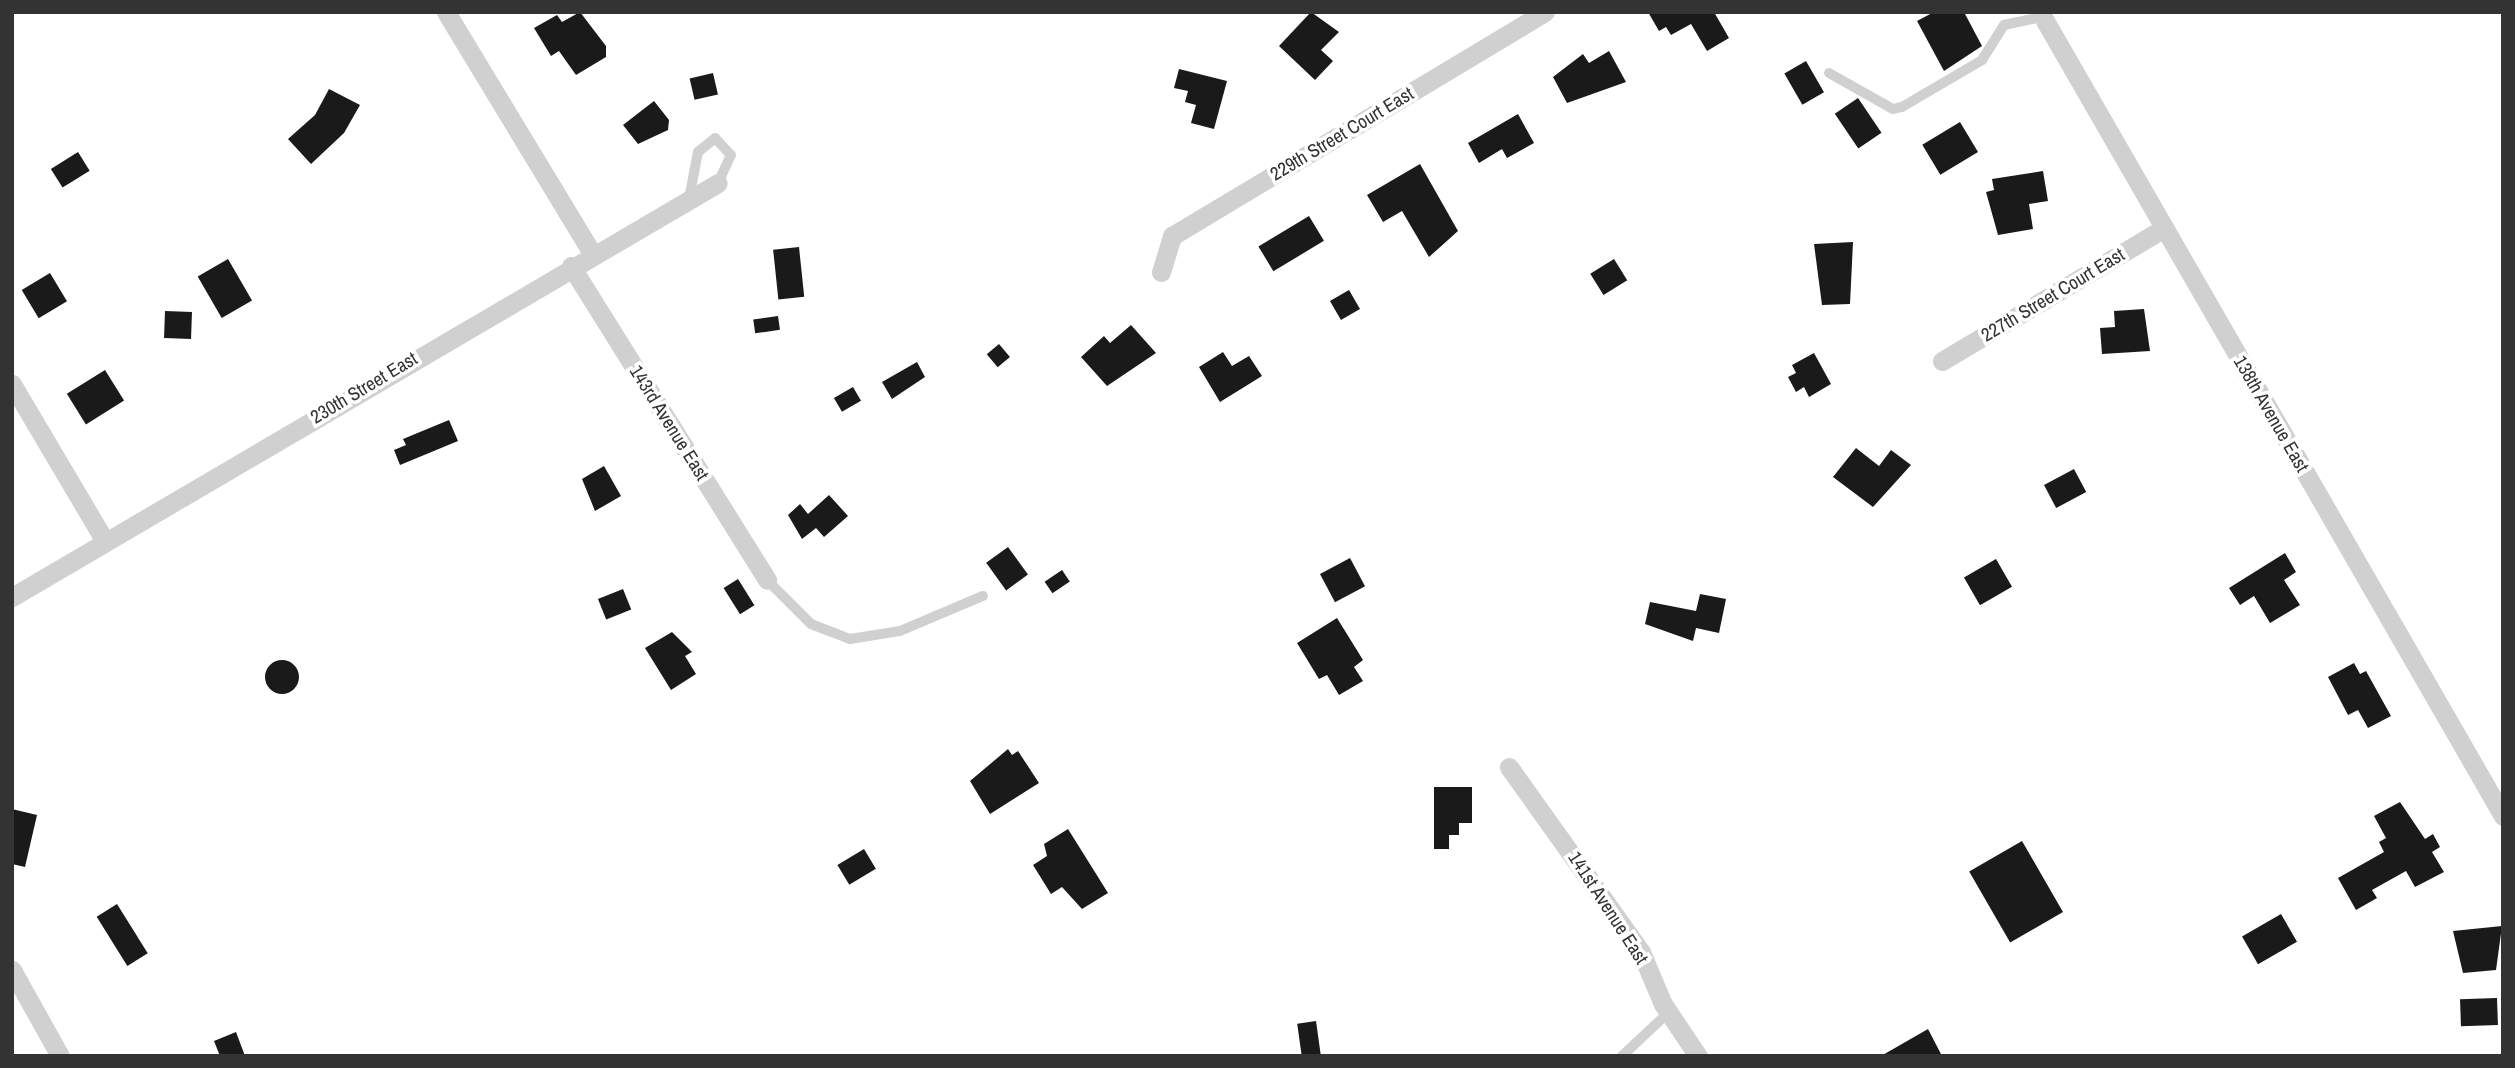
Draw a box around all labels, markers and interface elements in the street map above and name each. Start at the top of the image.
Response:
street label: 229th Street Court East [1266,82,1418,186]
street label: 227th Street Court East [1977,243,2129,347]
street label: 230th Street East [307,347,421,429]
street label: 138th Avenue East [2228,351,2314,477]
street label: 143rd Avenue East [624,361,714,485]
street label: 141st Avenue East [1563,847,1653,969]

